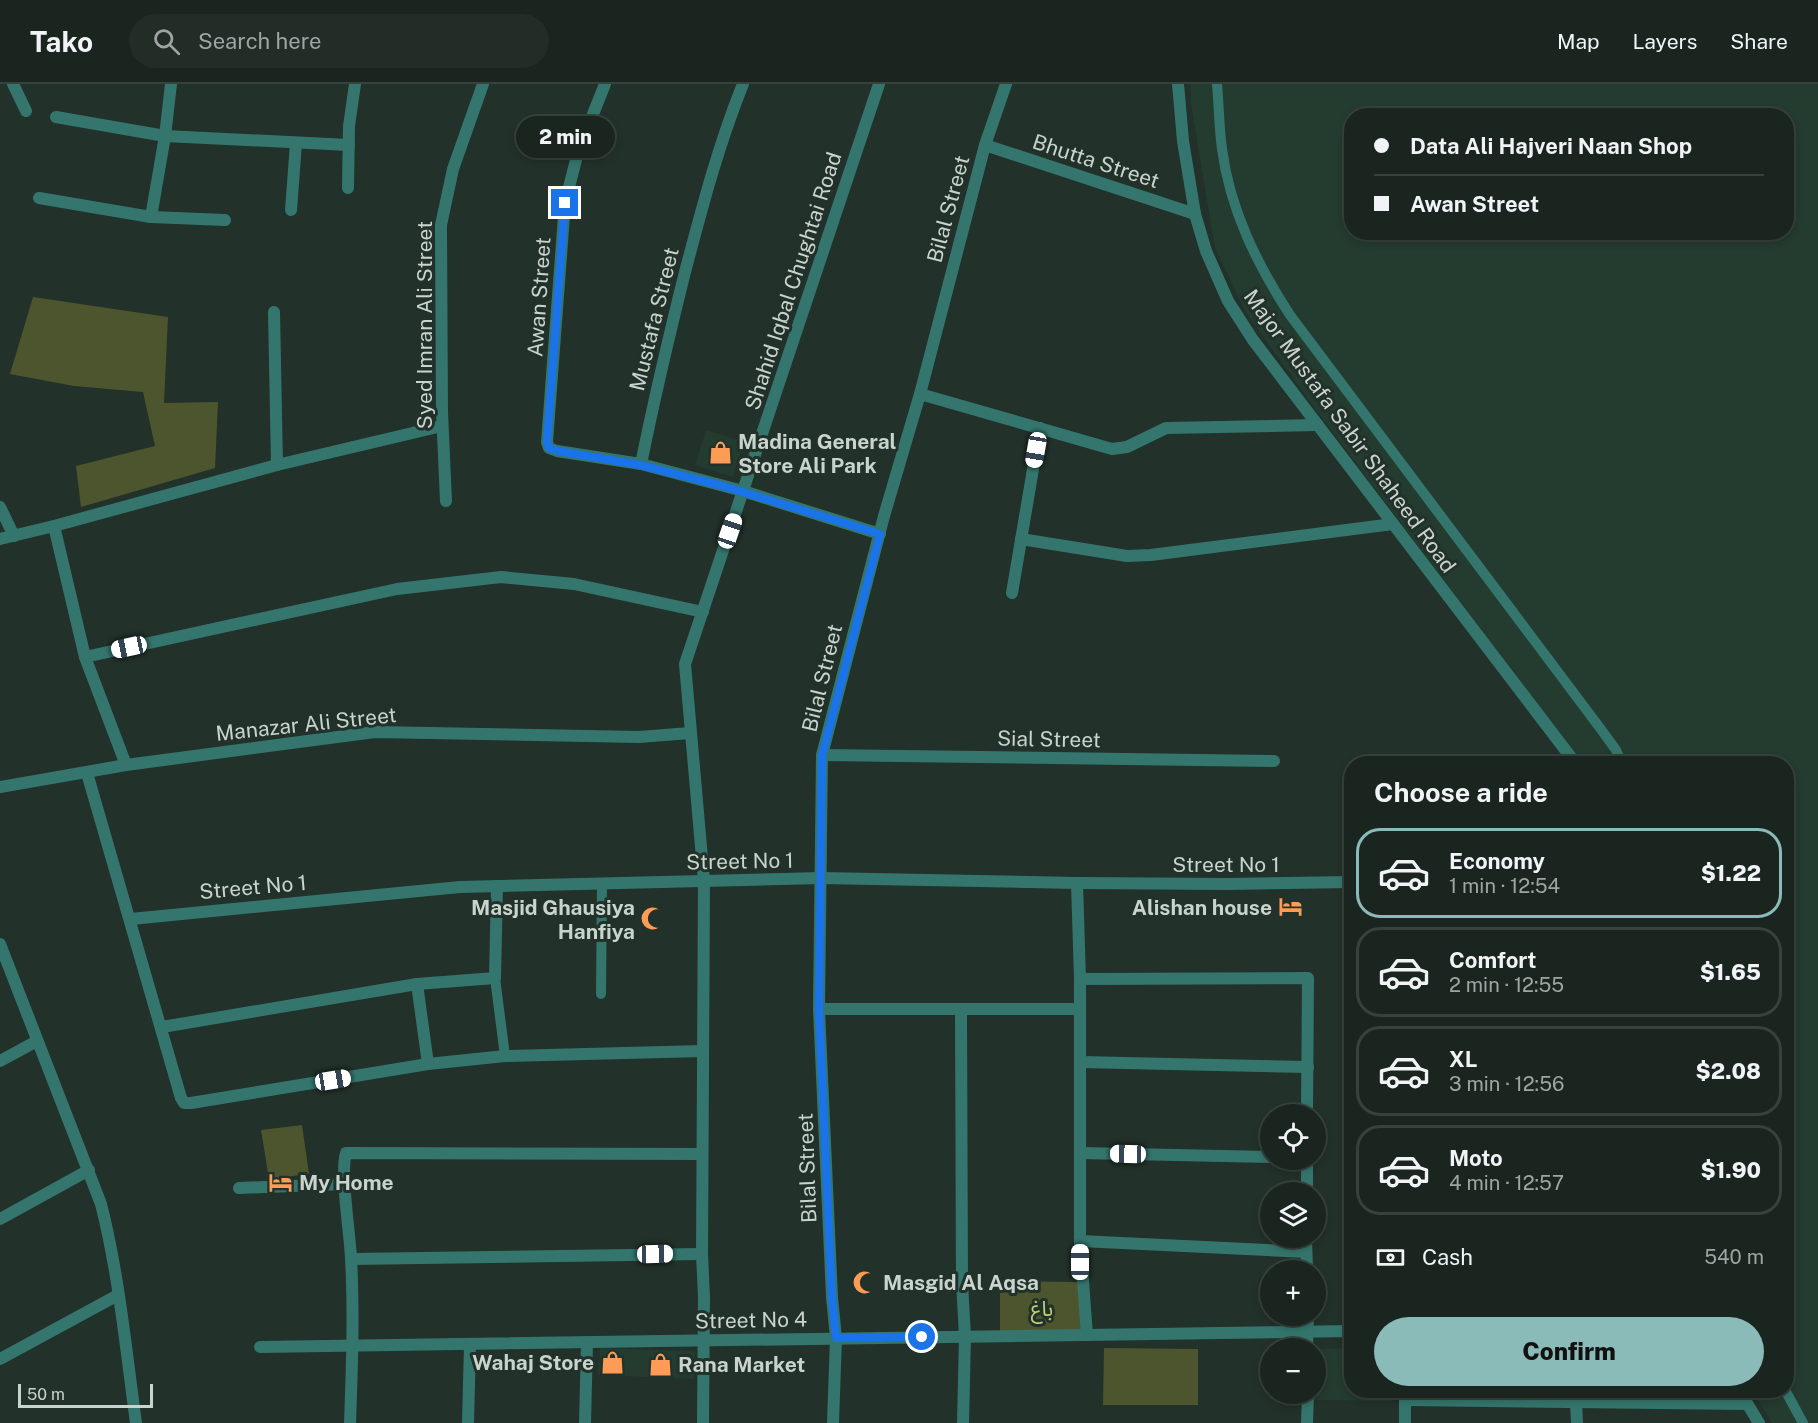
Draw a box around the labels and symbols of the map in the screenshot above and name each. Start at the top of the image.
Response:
callout: 2 min [516,116,614,158]
street label: Bhutta Street [1030,129,1162,193]
street label: Shahid Iqbal Chughtai Road [739,149,847,413]
street label: Bilal Street [922,153,974,265]
route end [551,189,578,216]
street label: Syed Imran Ali Street [412,221,437,429]
street label: Awan Street [522,236,556,358]
street label: Mustafa Street [624,245,684,393]
street label: Major Mustafa Sabir Shaheed Road [1239,284,1461,578]
place label: Madina General Store Ali Park [738,429,897,478]
car [1024,431,1048,469]
shop icon: Madina General Store Ali Park [707,440,733,466]
car [716,511,744,551]
street label: Bilal Street [797,622,847,734]
car [110,634,148,660]
street label: Manazar Ali Street [214,702,398,746]
street label: Sial Street [997,726,1101,752]
street label: Street No 1 [686,848,794,874]
street label: Street No 1 [1172,852,1280,877]
street label: Street No 1 [198,870,308,904]
hotel icon: Alishan house [1277,894,1303,920]
place label: Masjid Ghausiya Hanfiya [471,895,635,944]
place label: Alishan house [1132,895,1272,920]
mosque icon: Masjid Ghausiya Hanfiya [640,906,666,932]
car [314,1068,352,1092]
street label: Bilal Street [793,1113,821,1223]
car [1110,1145,1146,1163]
hotel icon: My Home [268,1169,294,1195]
place label: My Home [299,1170,394,1195]
car [1071,1244,1089,1280]
car [637,1245,673,1263]
mosque icon: Masgid Al Aqsa [852,1269,878,1295]
place label: Masgid Al Aqsa [883,1270,1039,1295]
park label: باغ [1031,1296,1053,1324]
street label: Street No 4 [695,1307,807,1333]
route start [908,1323,935,1350]
shop icon: Wahaj Store [599,1349,625,1375]
place label: Wahaj Store [472,1350,594,1375]
shop icon: Rana Market [647,1351,673,1377]
place label: Rana Market [678,1352,805,1377]
scale bar [18,1381,153,1408]

